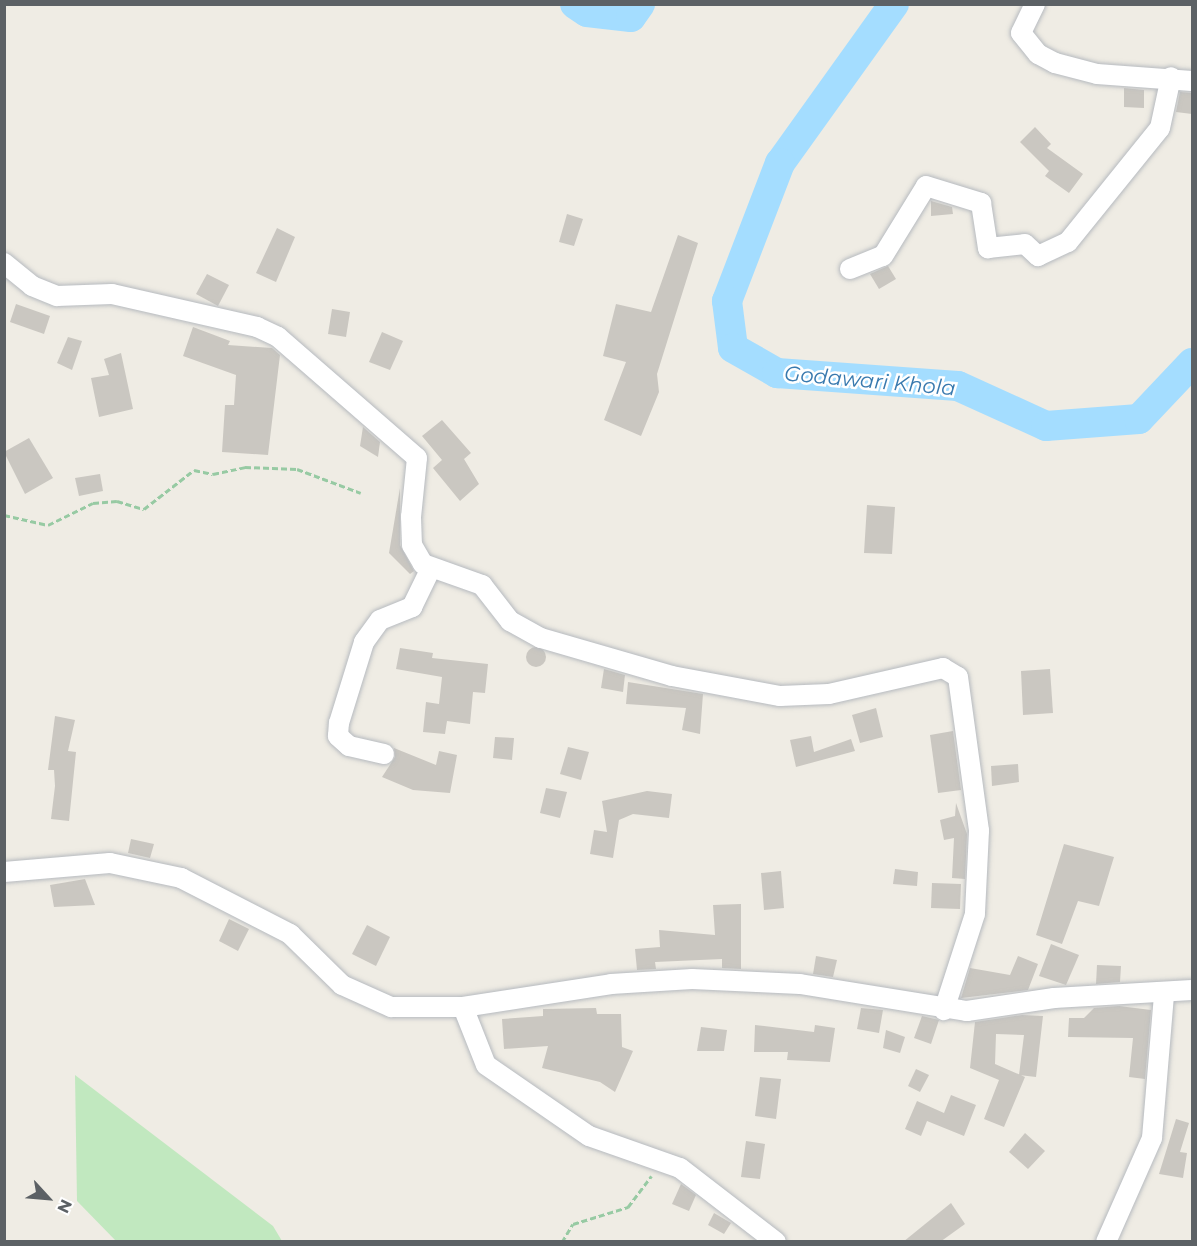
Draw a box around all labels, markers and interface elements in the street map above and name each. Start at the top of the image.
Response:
water label: Godawari Khola [783,361,957,401]
north arrow [18,1168,78,1228]
text: N [53,1196,76,1216]

